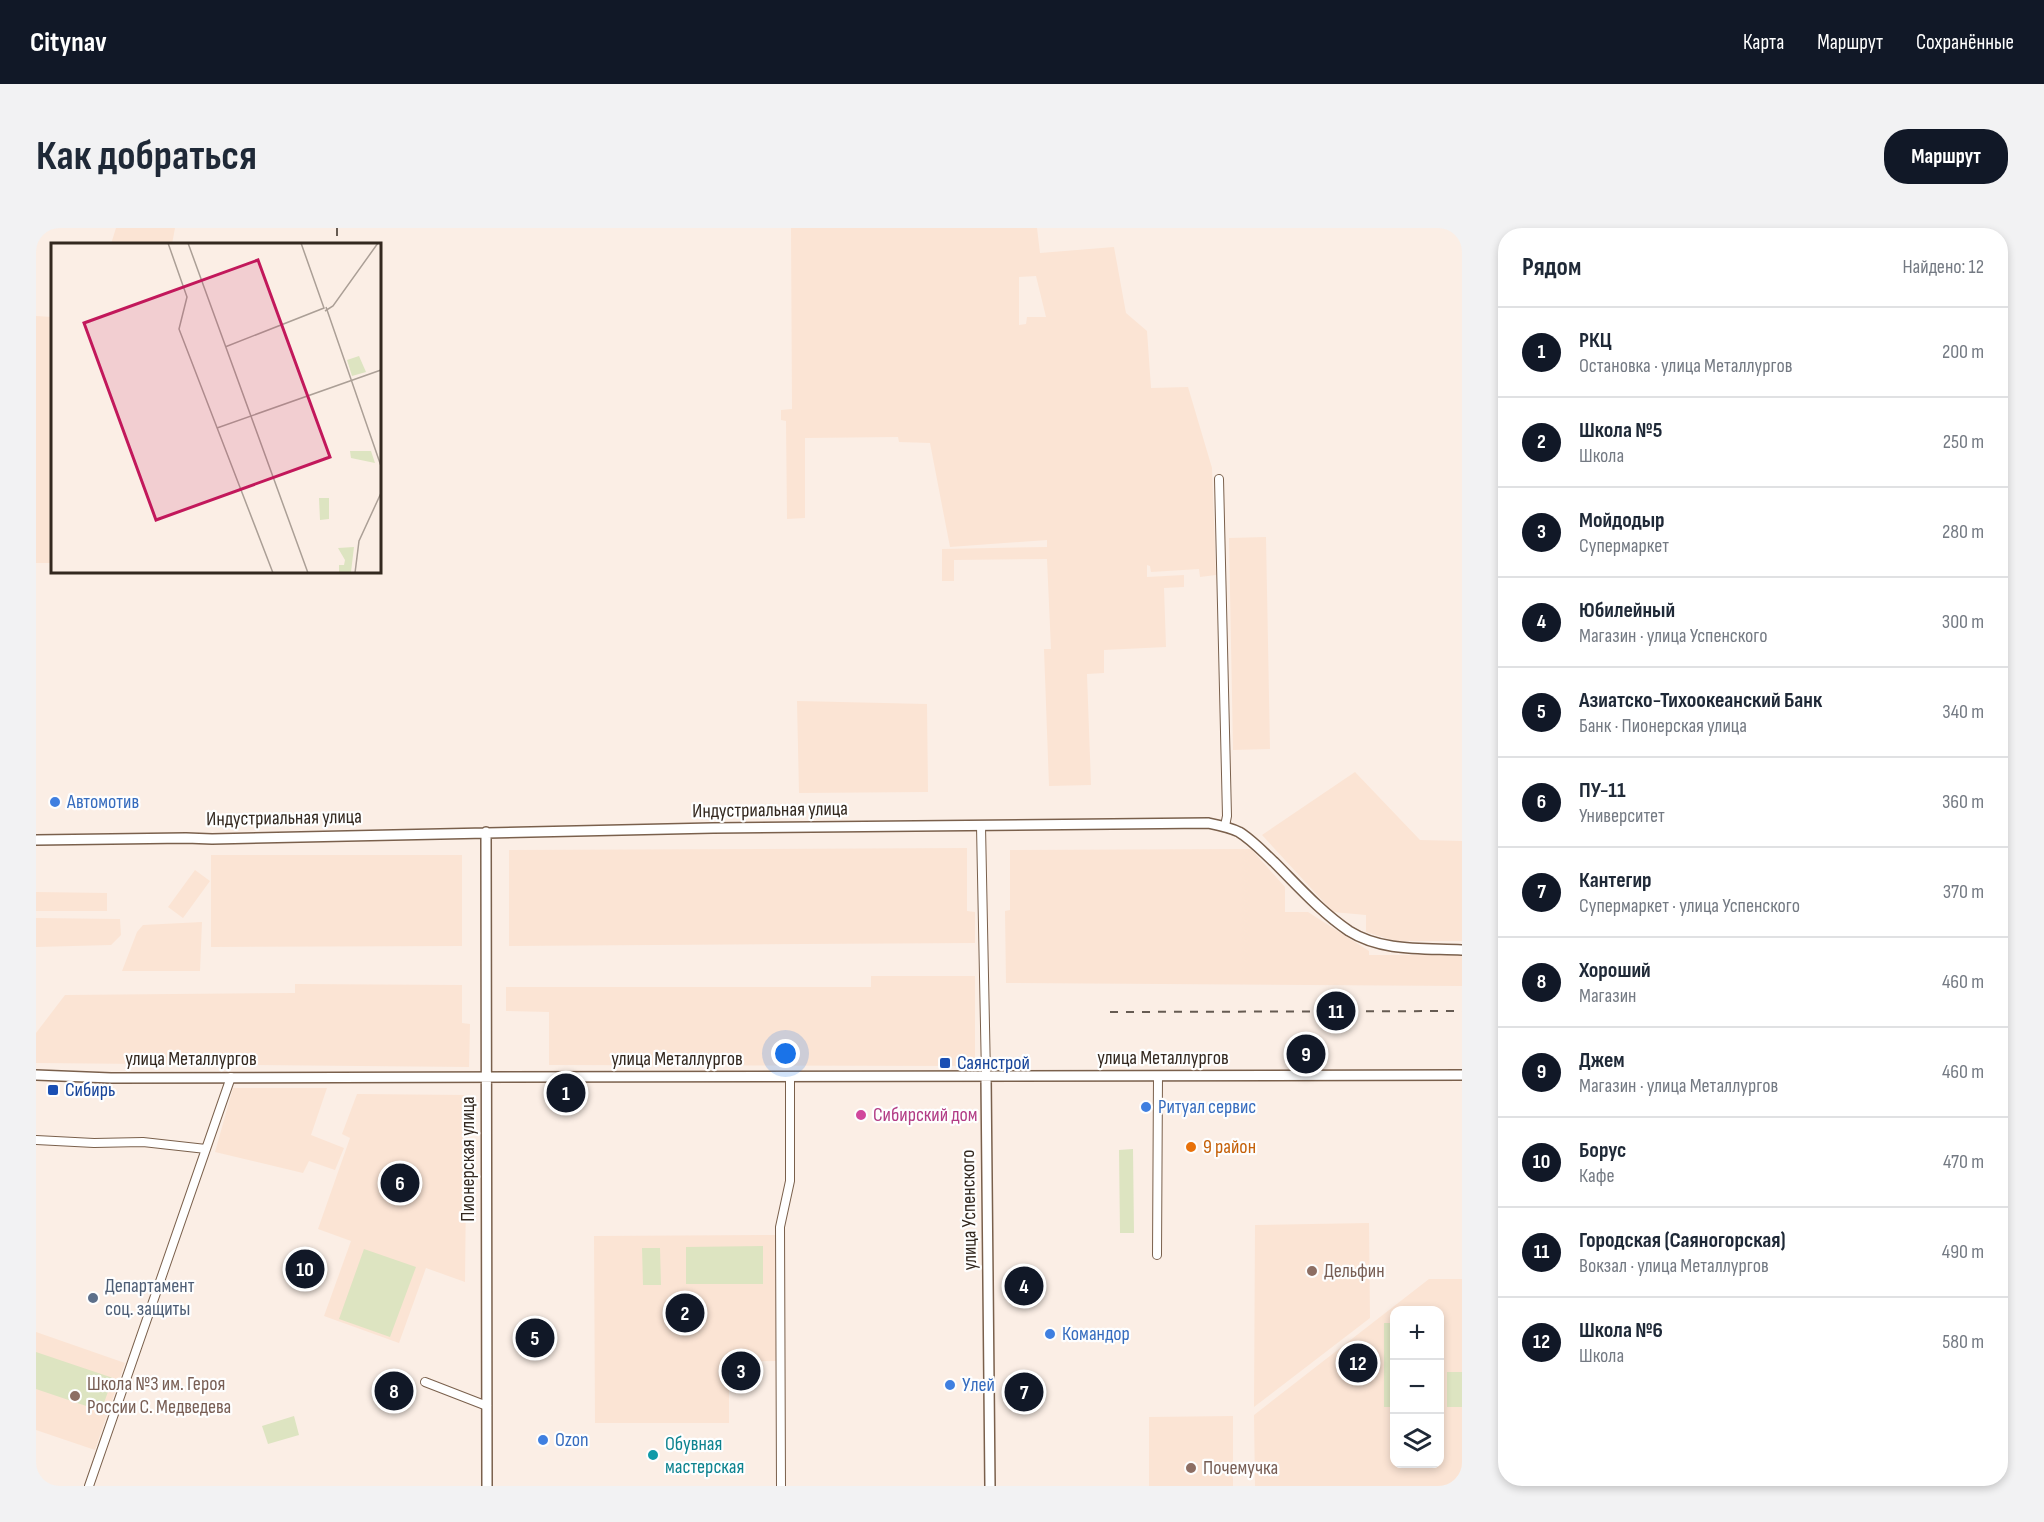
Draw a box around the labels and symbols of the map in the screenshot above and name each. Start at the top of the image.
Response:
inset map [51,243,381,573]
place label: Автомотив [66,790,139,814]
marker: Автомотив [48,795,62,809]
street label: Индустриальная улица [692,797,848,823]
street label: Индустриальная улица [206,805,362,831]
pin: 11 [1316,988,1356,1034]
pin: 9 [1286,1032,1326,1076]
your location [771,1039,800,1068]
street label: улица Металлургов [1097,1046,1229,1070]
street label: улица Металлургов [125,1047,257,1071]
street label: улица Металлургов [611,1047,743,1071]
place label: Саянстрой [957,1051,1030,1075]
marker: Саянстрой [938,1056,952,1070]
pin: 1 [546,1070,586,1116]
place label: Сибирь [65,1078,115,1102]
marker: Сибирь [46,1083,60,1097]
place label: Ритуал сервис [1158,1095,1256,1119]
street label: Пионерская улица [456,1096,480,1222]
marker: Ритуал сервис [1139,1100,1153,1114]
place label: Сибирский дом [873,1103,978,1127]
marker: Сибирский дом [854,1108,868,1122]
place label: 9 район [1203,1135,1256,1159]
marker: 9 район [1184,1140,1198,1154]
street label: улица Успенского [956,1149,982,1271]
pin: 6 [380,1160,420,1206]
pin: 10 [286,1246,324,1292]
place label: Дельфин [1324,1259,1385,1283]
pin: 4 [1004,1264,1044,1308]
marker: Дельфин [1305,1264,1319,1278]
place label: Департамент соц. защиты [105,1274,195,1321]
pin: 2 [666,1290,704,1336]
marker: Департамент соц. защиты [86,1291,100,1305]
pin: 5 [516,1316,554,1360]
place label: Командор [1062,1322,1130,1346]
marker: Командор [1043,1327,1057,1341]
pin: 12 [1338,1340,1378,1386]
pin: 3 [722,1348,760,1394]
pin: 8 [374,1368,414,1414]
pin: 7 [1004,1370,1044,1414]
place label: Школа №3 им. Героя России С. Медведева [87,1372,231,1419]
place label: Улей [962,1373,995,1397]
marker: Улей [943,1378,957,1392]
marker: Школа №3 им. Героя России С. Медведева [68,1389,82,1403]
place label: Ozon [555,1428,589,1452]
place label: Обувная мастерская [665,1432,744,1479]
marker: Ozon [536,1433,550,1447]
marker: Обувная мастерская [646,1448,660,1462]
place label: Почемучка [1203,1456,1278,1480]
marker: Почемучка [1184,1461,1198,1475]

